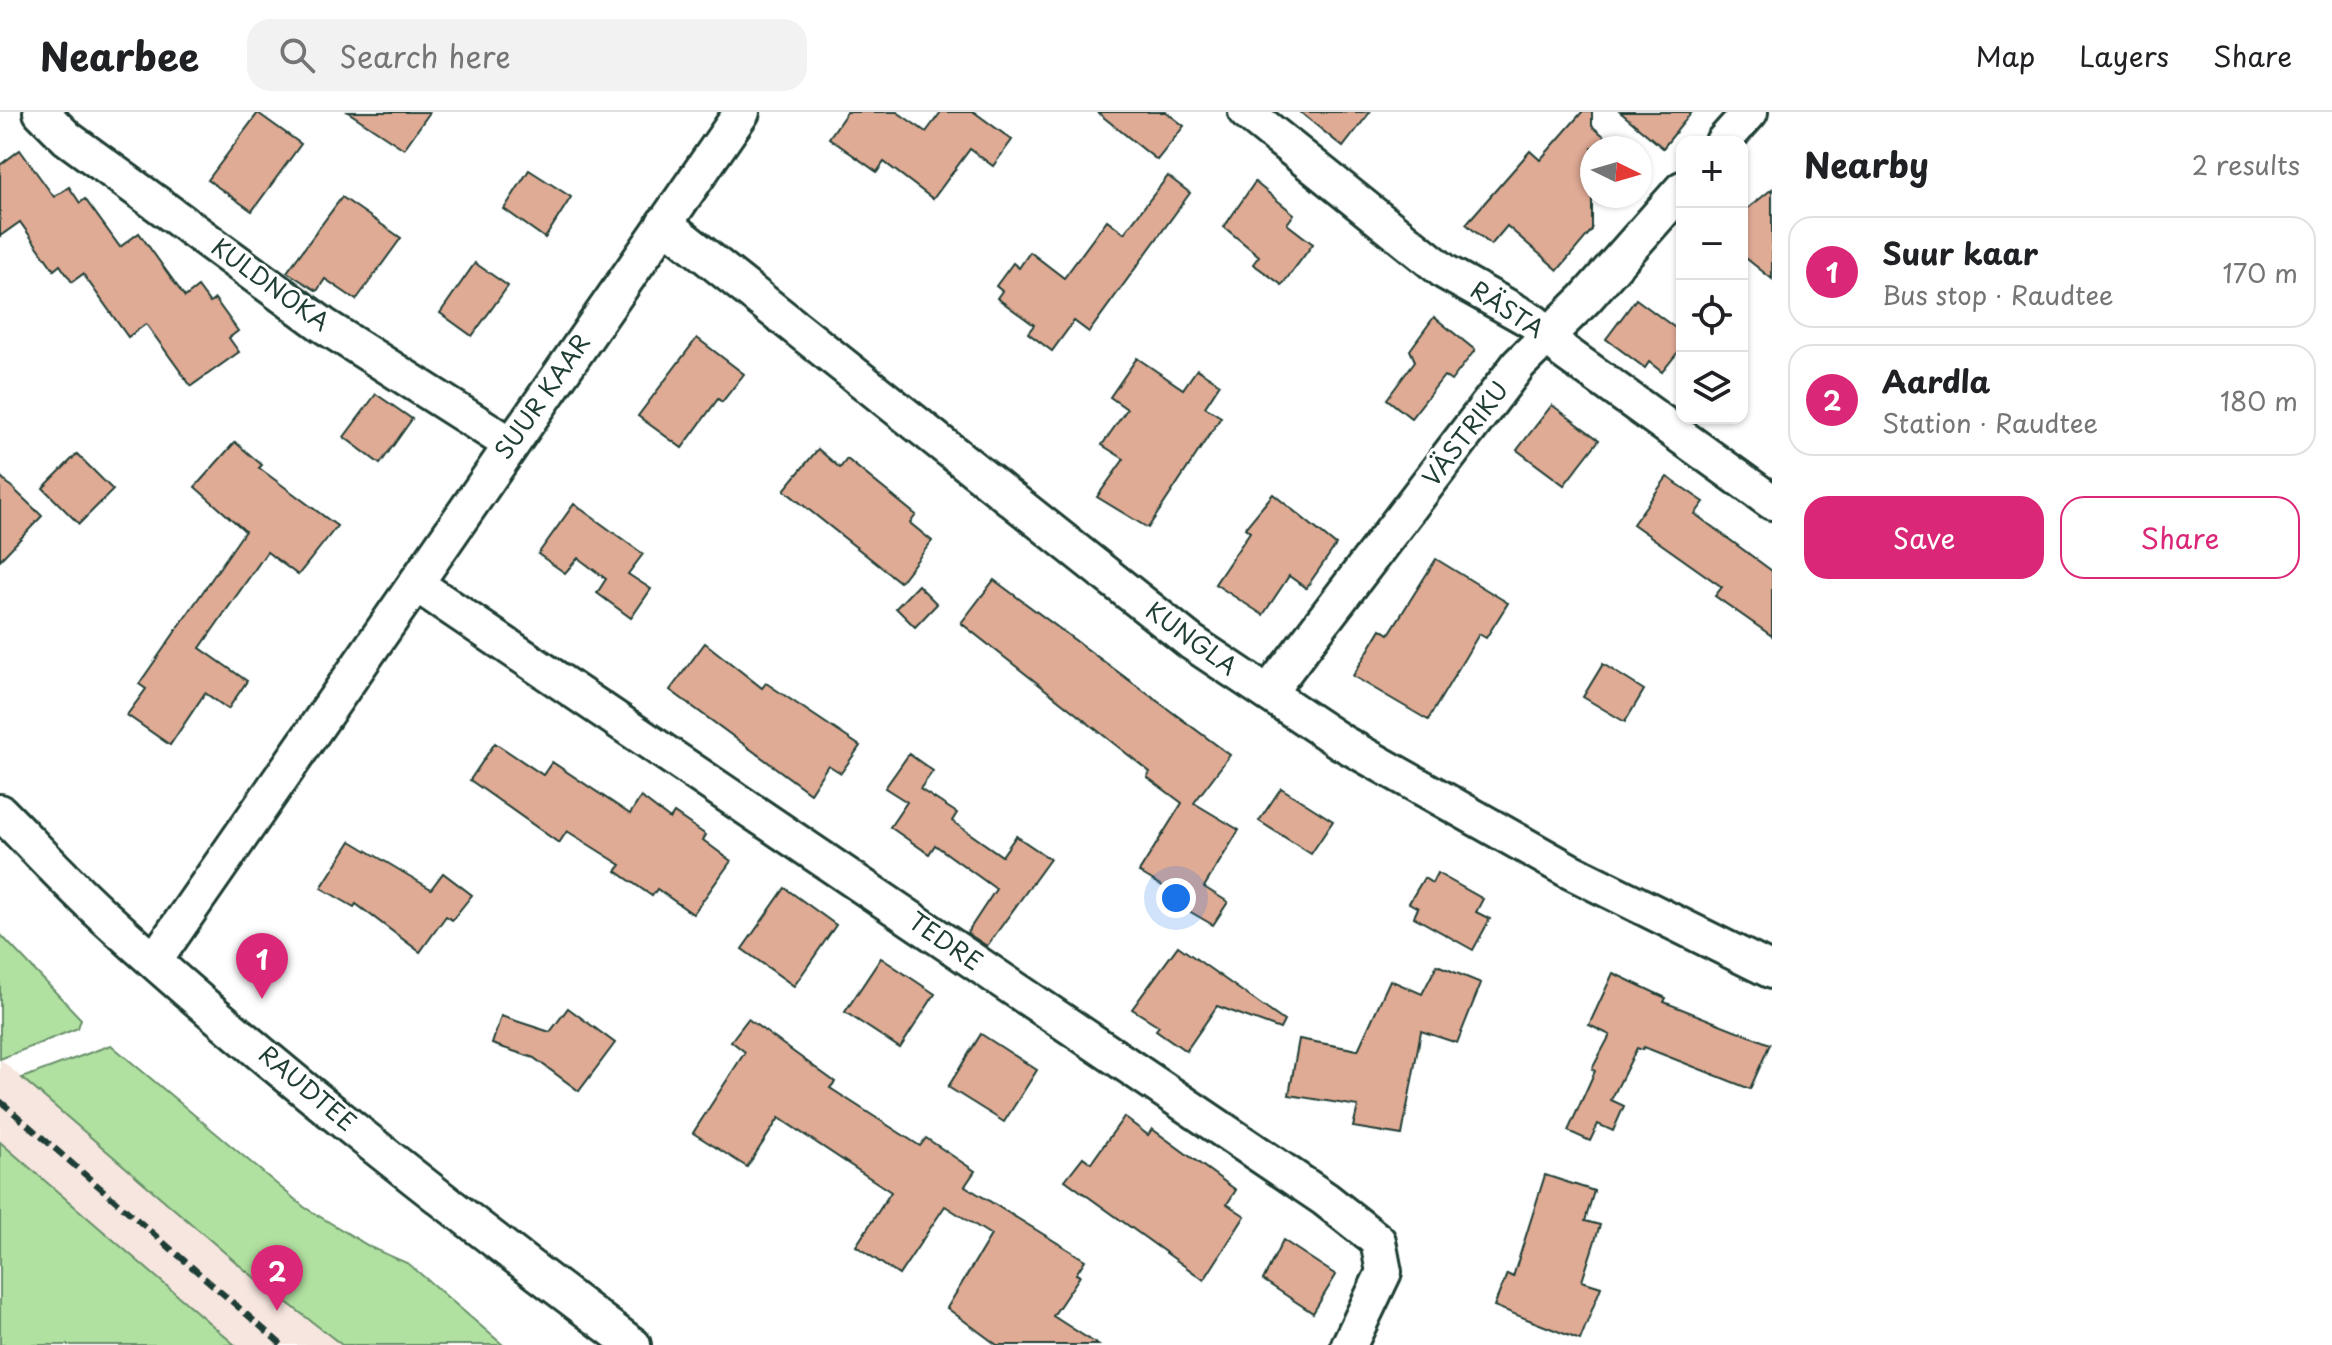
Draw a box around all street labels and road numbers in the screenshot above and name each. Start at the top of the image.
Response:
street label: KULDNOKA [205,228,338,339]
street label: RÄSTA [1464,271,1552,346]
street label: SUUR KAAR [485,326,598,466]
street label: VÄSTRIKU [1413,373,1516,493]
street label: KUNGLA [1139,592,1245,683]
street label: TEDRE [902,902,991,978]
street label: RAUDTEE [252,1036,365,1139]

